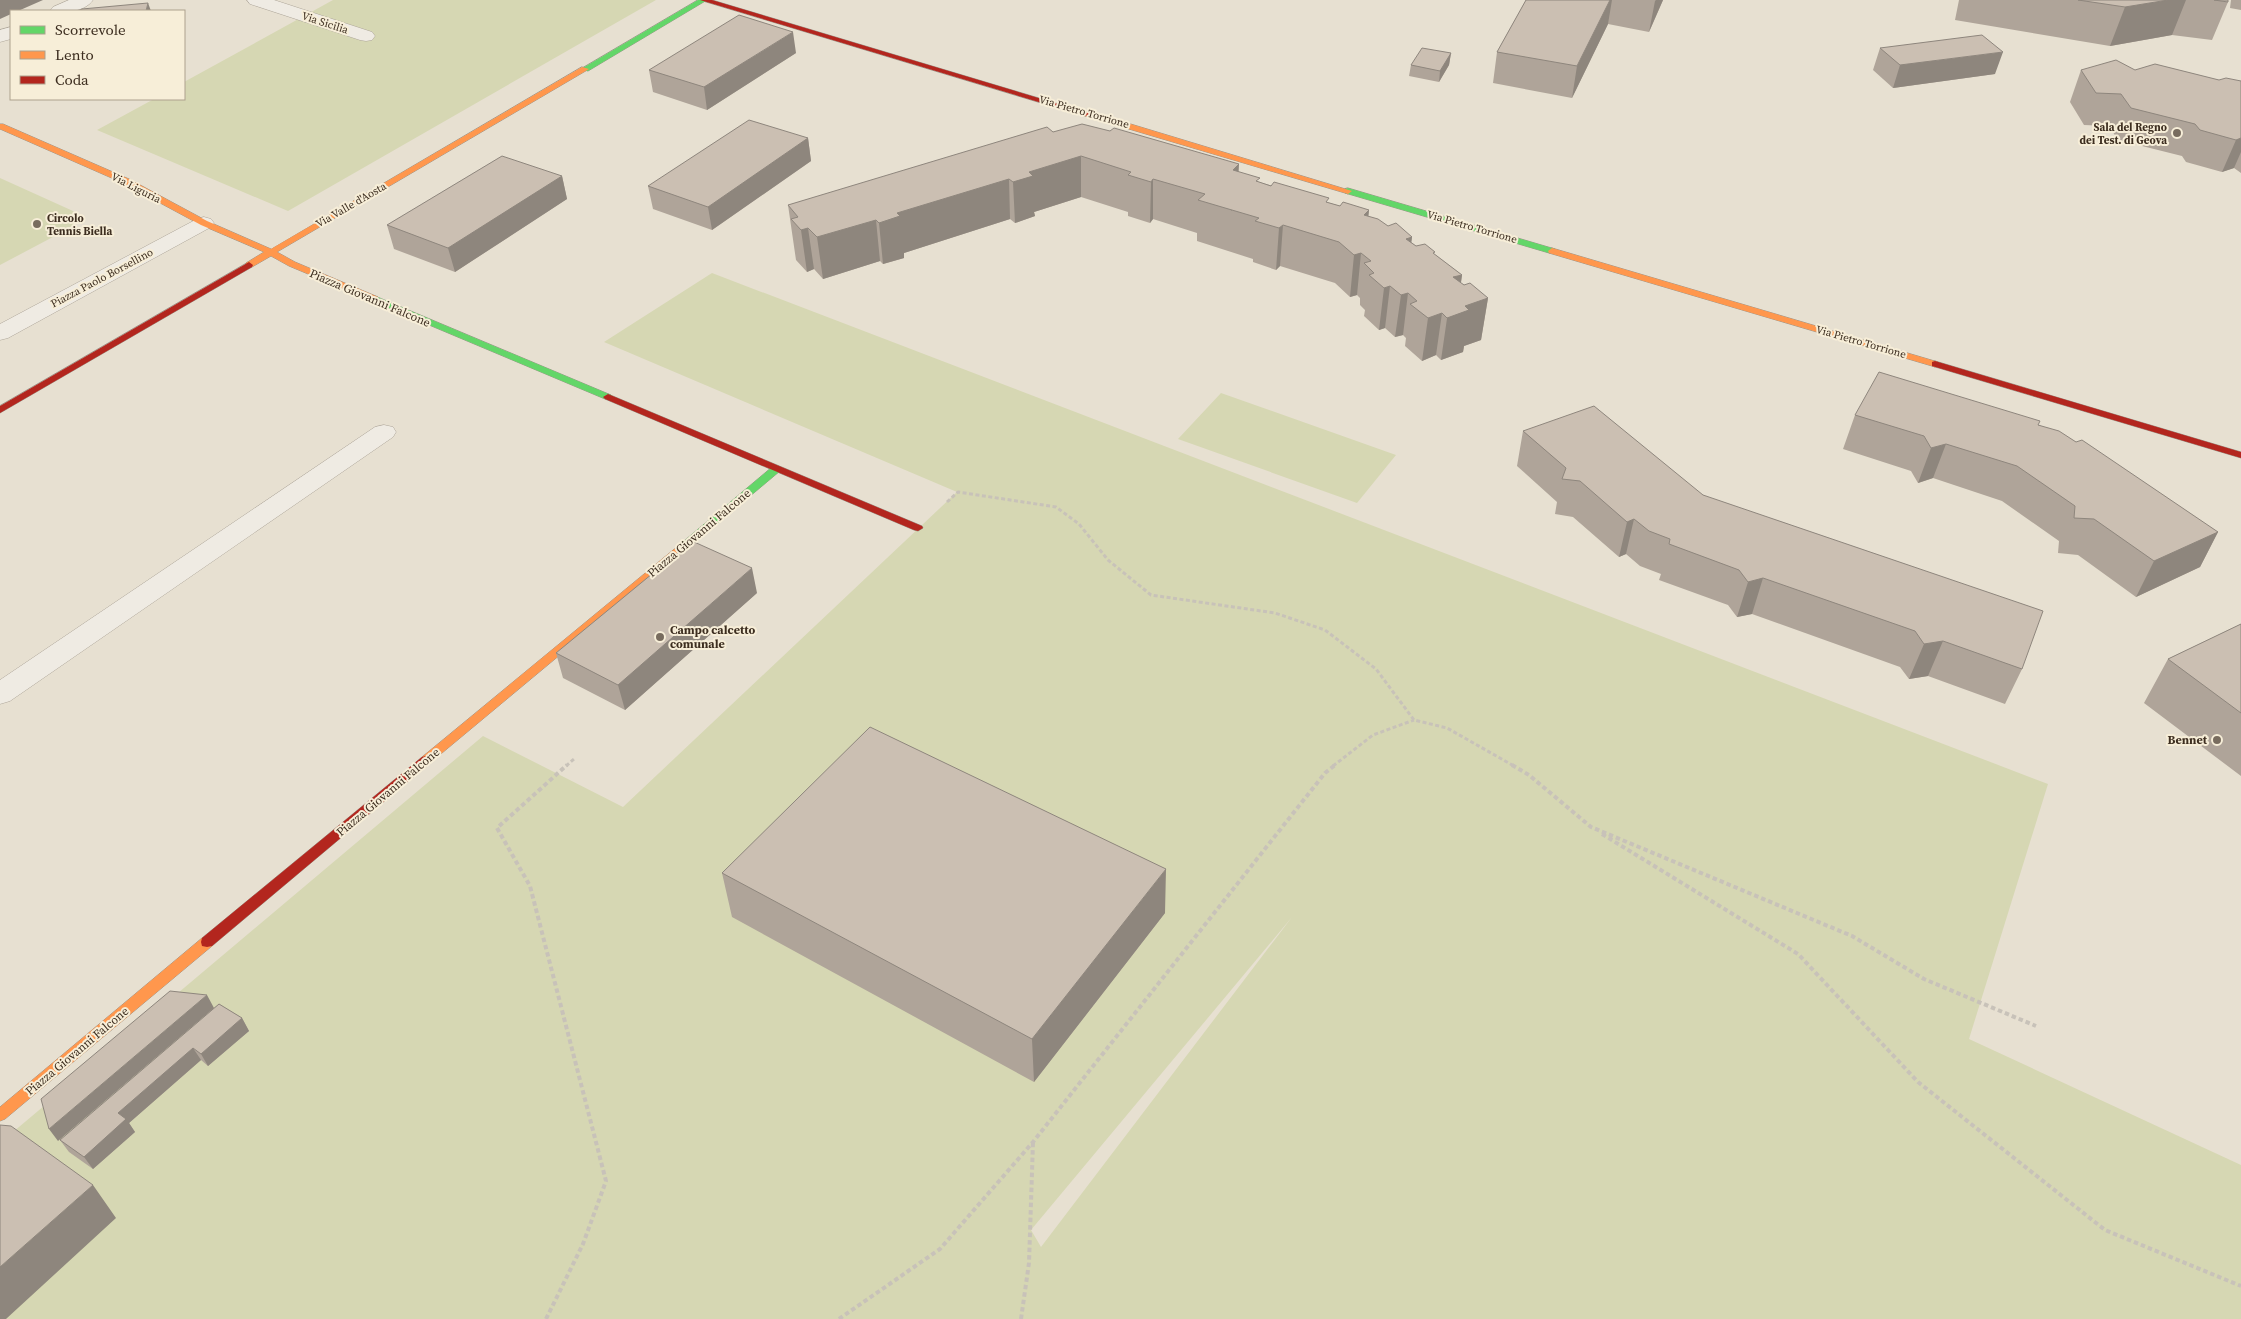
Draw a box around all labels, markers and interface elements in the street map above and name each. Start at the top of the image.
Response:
street label: Via Sicilia [300,8,351,38]
legend [10,10,185,100]
text: Scorrevole [55,19,126,40]
text: Lento [55,44,94,65]
text: Coda [55,69,89,90]
street label: Via Pietro Torrione [1037,92,1131,132]
place label: Sala del Regno dei Test. di Geova [2080,120,2167,148]
marker: Sala del Regno dei Test. di Geova [2171,127,2183,139]
street label: Via Liguria [109,169,164,207]
street label: Via Valle d'Aosta [313,179,389,231]
street label: Via Pietro Torrione [1425,207,1519,247]
place label: Circolo Tennis Biella [47,211,112,239]
marker: Circolo Tennis Biella [31,218,43,230]
street label: Piazza Paolo Borsellino [48,245,156,311]
street label: Piazza Giovanni Falcone [307,265,433,331]
street label: Via Pietro Torrione [1814,322,1908,362]
street label: Piazza Giovanni Falcone [644,485,754,581]
place label: Campo calcetto comunale [670,622,755,652]
marker: Campo calcetto comunale [654,631,666,643]
place label: Bennet [2168,732,2208,748]
marker: Bennet [2211,734,2223,746]
street label: Piazza Giovanni Falcone [333,744,443,840]
street label: Piazza Giovanni Falcone [22,1003,132,1099]

